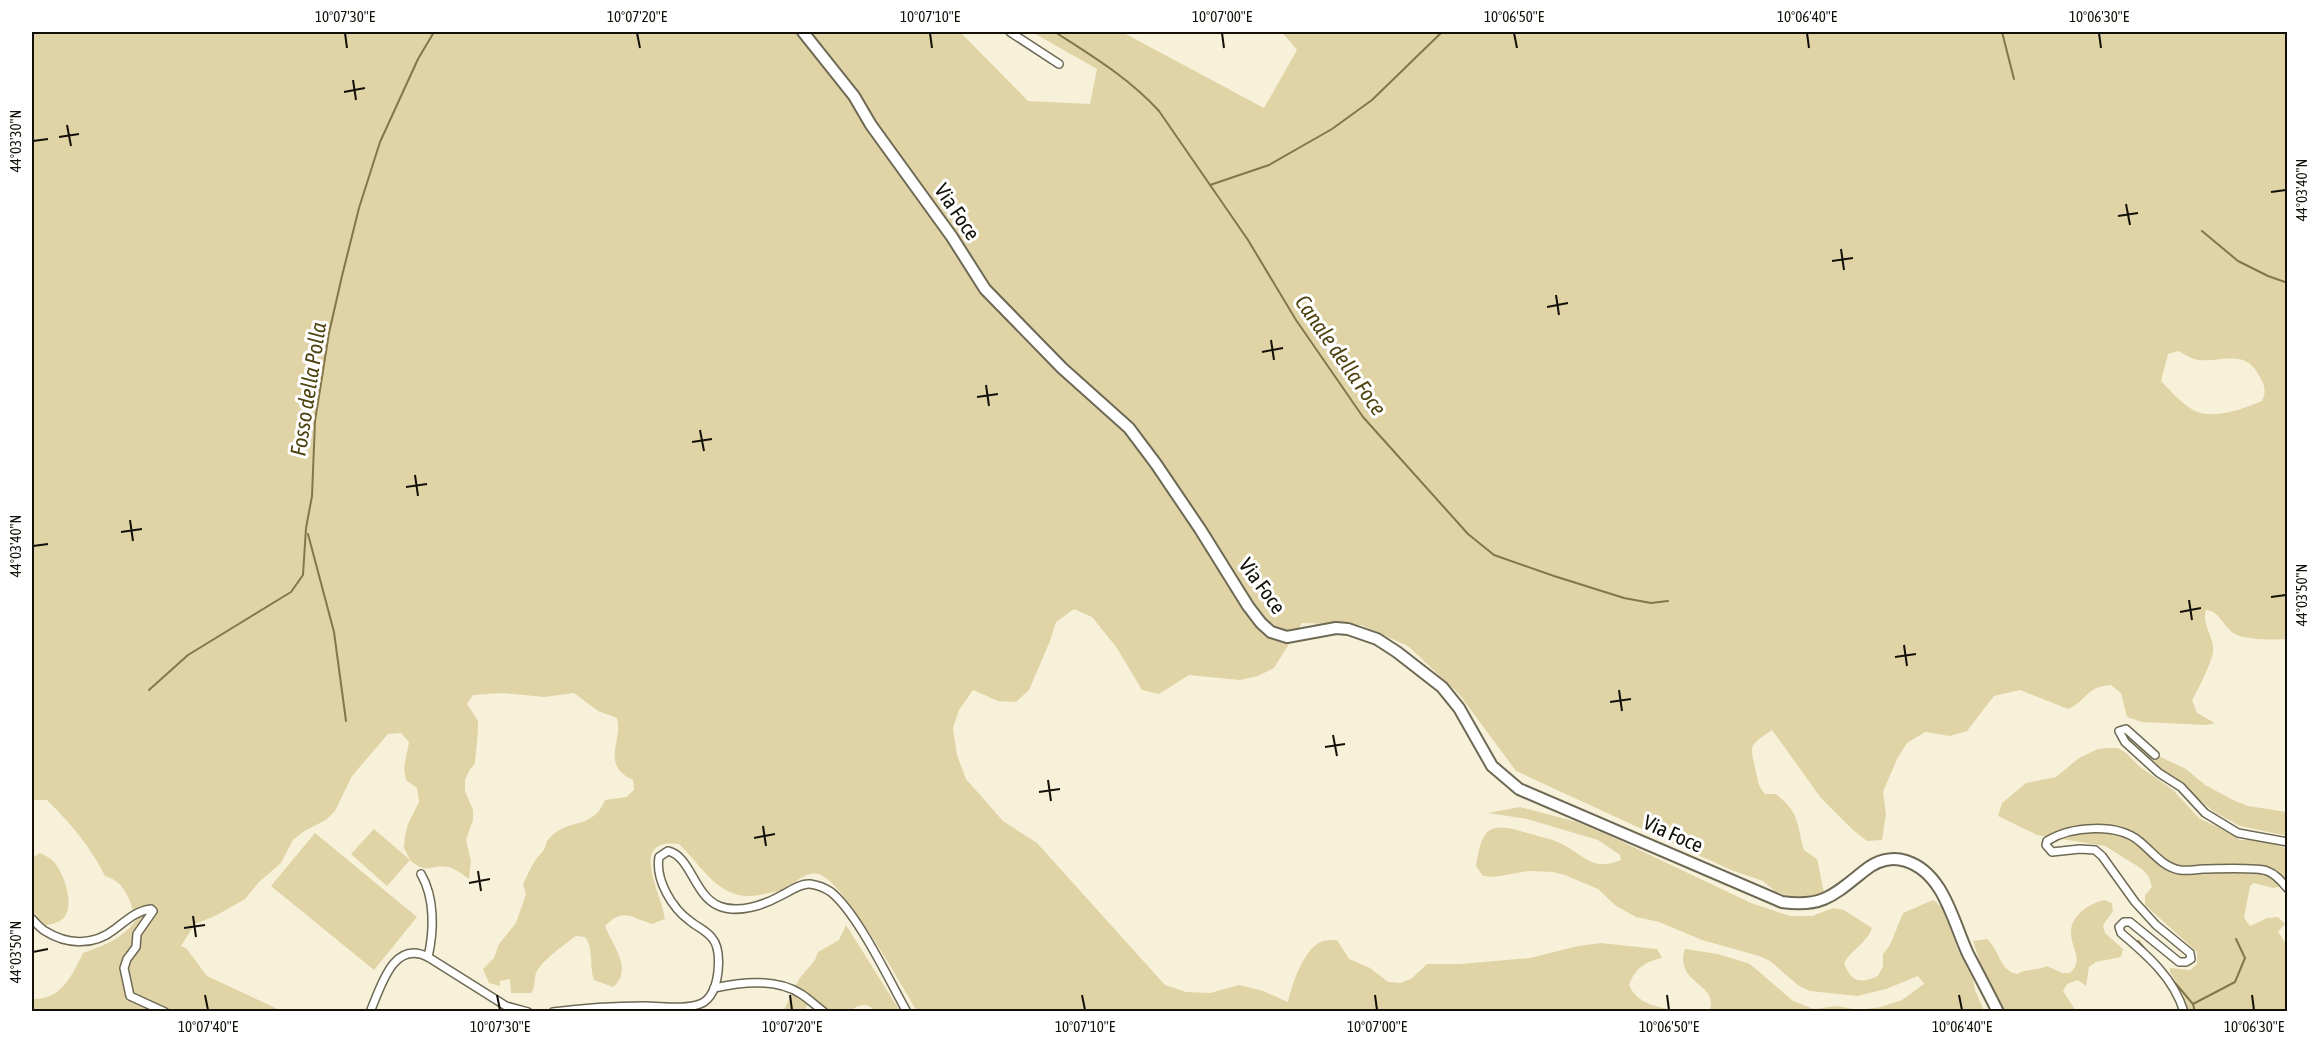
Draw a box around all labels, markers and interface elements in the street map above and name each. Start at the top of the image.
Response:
text: 10°07'30"E [315,8,376,25]
text: 10°07'20"E [607,8,668,25]
text: 10°07'10"E [900,8,961,25]
text: 10°07'00"E [1192,8,1253,25]
text: 10°06'50"E [1484,8,1545,25]
text: 10°06'40"E [1777,8,1838,25]
text: 10°06'30"E [2069,8,2130,25]
text: 44°03'30"N [7,110,24,172]
text: 44°03'40"N [2293,159,2310,221]
street label: Via Foce [930,179,985,244]
water label: Canale della Foce [1290,290,1392,420]
water label: Fosso della Polla [285,320,331,458]
text: 44°03'40"N [7,515,24,577]
street label: Via Foce [1235,553,1291,618]
text: 44°03'50"N [2293,564,2310,626]
street label: Via Foce [1640,809,1707,857]
text: 44°03'50"N [7,921,24,983]
text: 10°07'40"E [178,1018,239,1035]
text: 10°07'30"E [470,1018,531,1035]
text: 10°07'20"E [762,1018,823,1035]
text: 10°07'10"E [1055,1018,1116,1035]
text: 10°07'00"E [1347,1018,1408,1035]
text: 10°06'50"E [1639,1018,1700,1035]
text: 10°06'40"E [1932,1018,1993,1035]
text: 10°06'30"E [2224,1018,2285,1035]

